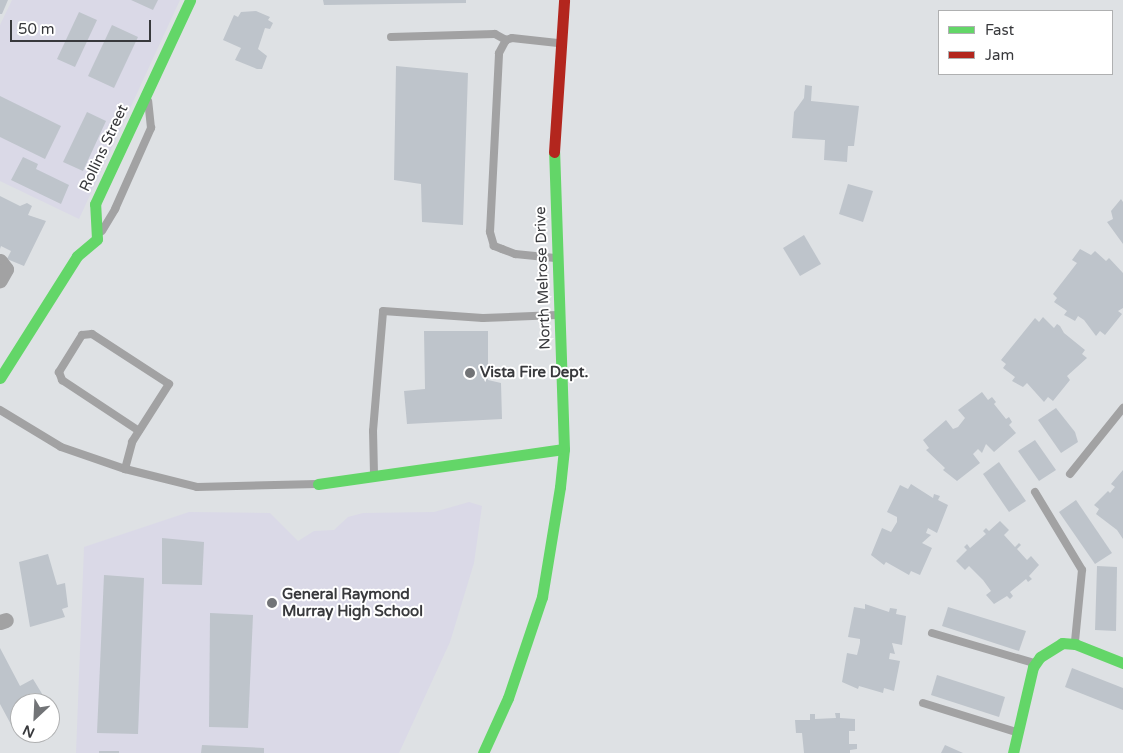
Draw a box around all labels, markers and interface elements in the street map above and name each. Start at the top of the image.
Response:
scale bar [12,10,154,42]
legend [938,10,1113,75]
text: 50 m [18,20,55,38]
text: Fast [985,21,1014,39]
text: Jam [985,46,1014,64]
street label: Rollins Street [76,102,132,194]
street label: North Melrose Drive [532,206,554,350]
place label: Vista Fire Dept. [480,364,588,382]
marker: Vista Fire Dept. [464,367,476,379]
place label: General Raymond Murray High School [282,585,423,620]
marker: General Raymond Murray High School [266,597,278,609]
north arrow [10,693,60,743]
text: N [20,721,38,741]

